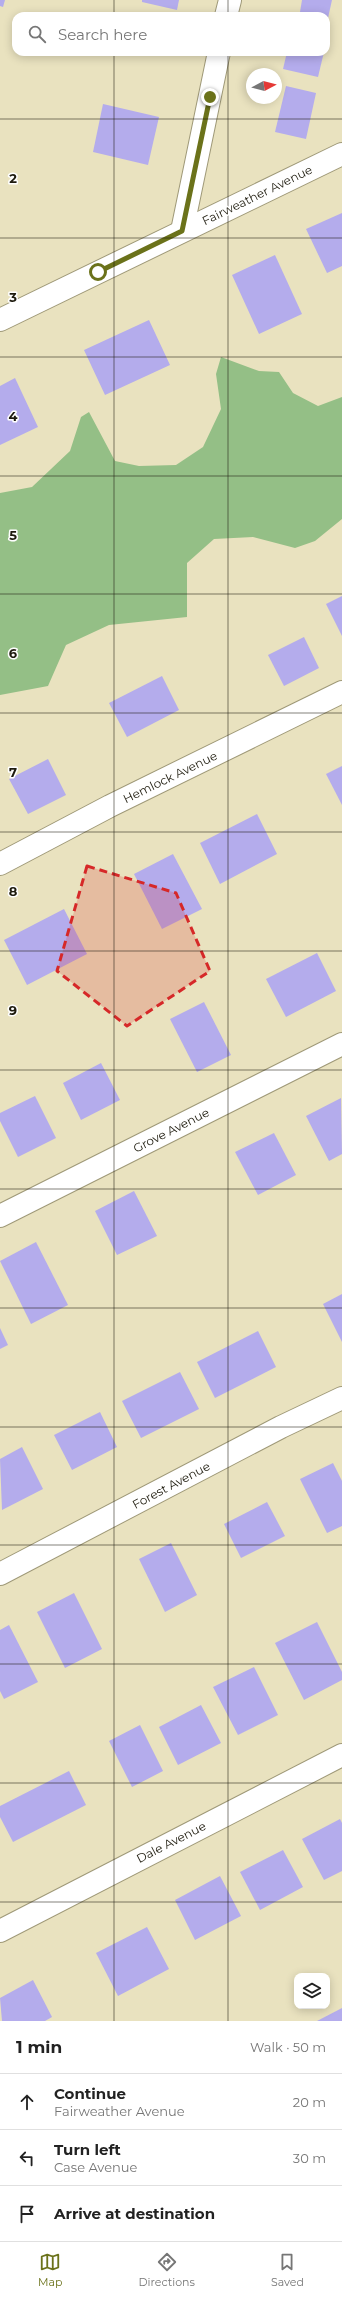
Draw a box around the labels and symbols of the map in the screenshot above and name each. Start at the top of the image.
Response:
north arrow [246,68,282,104]
route end [201,88,219,106]
street label: Fairweather Avenue [199,162,315,228]
text: 2 [9,170,17,186]
route start [89,263,107,281]
text: 3 [8,289,17,305]
text: 4 [9,408,18,424]
text: 5 [9,527,17,543]
text: 6 [9,645,18,661]
street label: Hemlock Avenue [121,748,219,806]
text: 7 [9,764,17,780]
text: 8 [9,883,18,899]
text: 9 [9,1002,17,1018]
street label: Grove Avenue [130,1104,212,1156]
street label: Forest Avenue [130,1458,212,1512]
street label: Dale Avenue [134,1818,208,1866]

